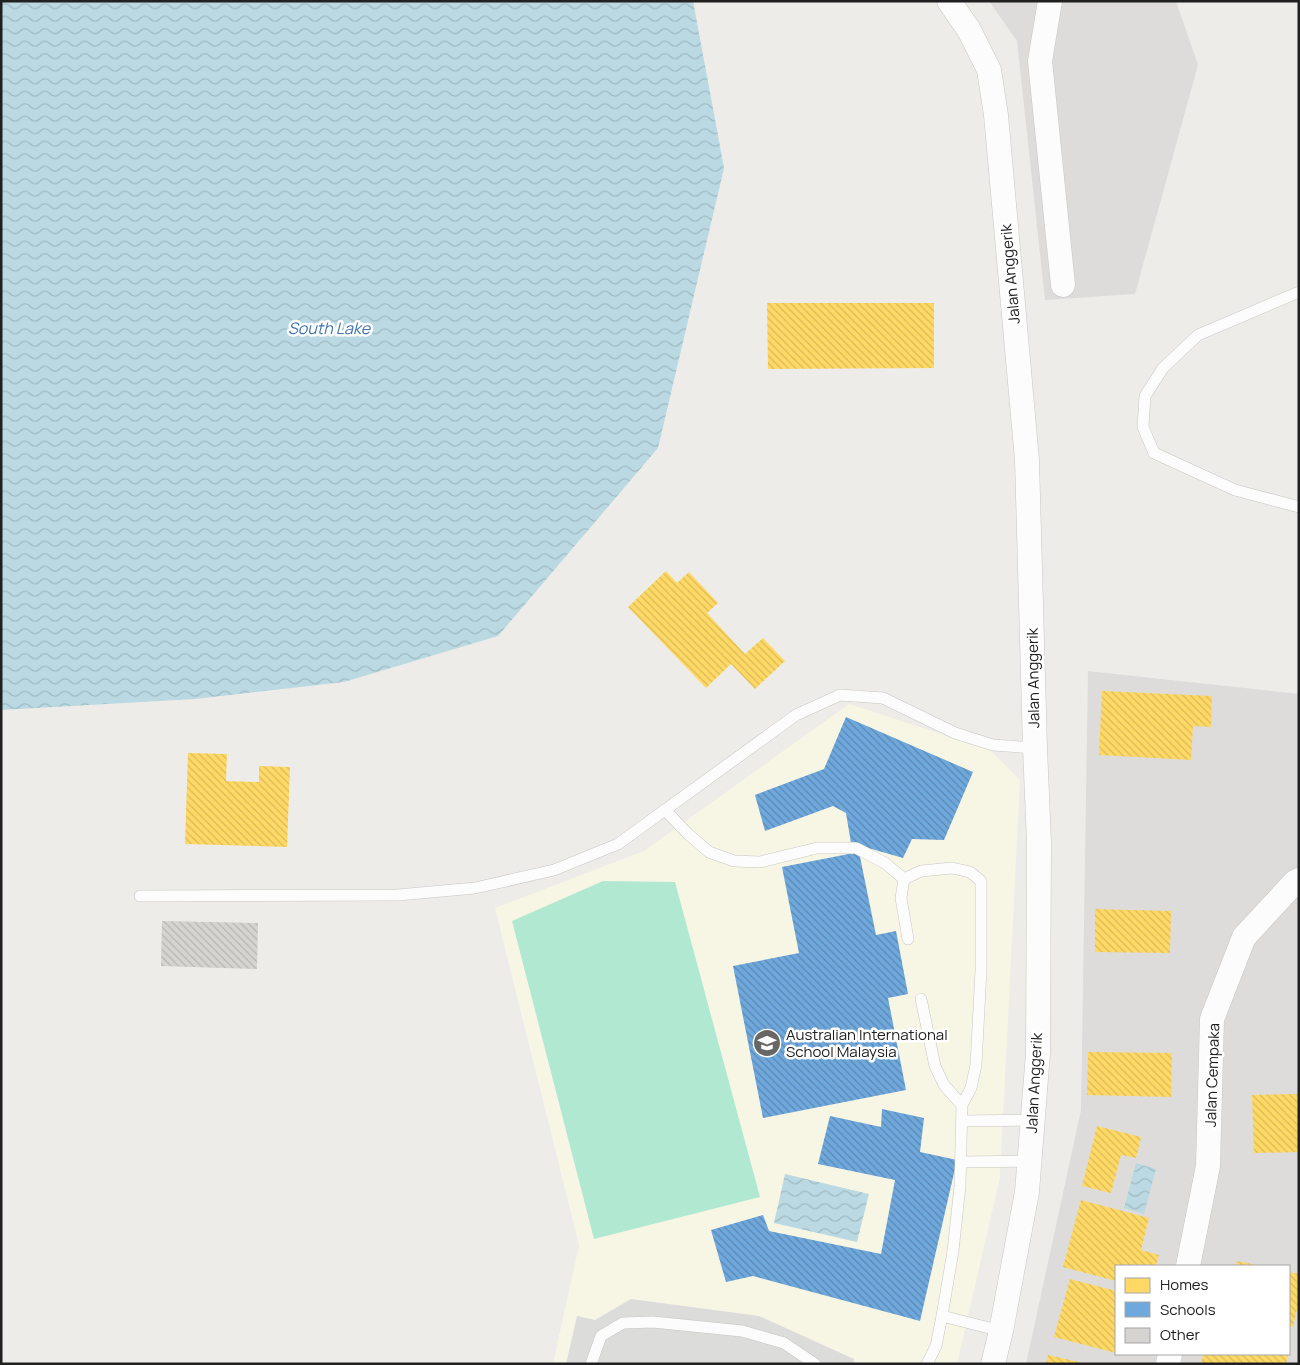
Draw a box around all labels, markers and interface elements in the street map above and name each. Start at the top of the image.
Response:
street label: Jalan Anggerik [995,223,1025,325]
water label: South Lake [288,317,372,339]
street label: Jalan Anggerik [1022,627,1044,728]
street label: Jalan Cempaka [1200,1023,1224,1127]
place label: Australian International School Malaysia [786,1024,948,1062]
school or university icon: Australian International School Malaysia [752,1028,782,1058]
street label: Jalan Anggerik [1021,1032,1047,1134]
legend [1115,1265,1290,1355]
text: Homes [1160,1274,1209,1295]
text: Schools [1160,1299,1216,1320]
text: Other [1160,1324,1201,1345]

